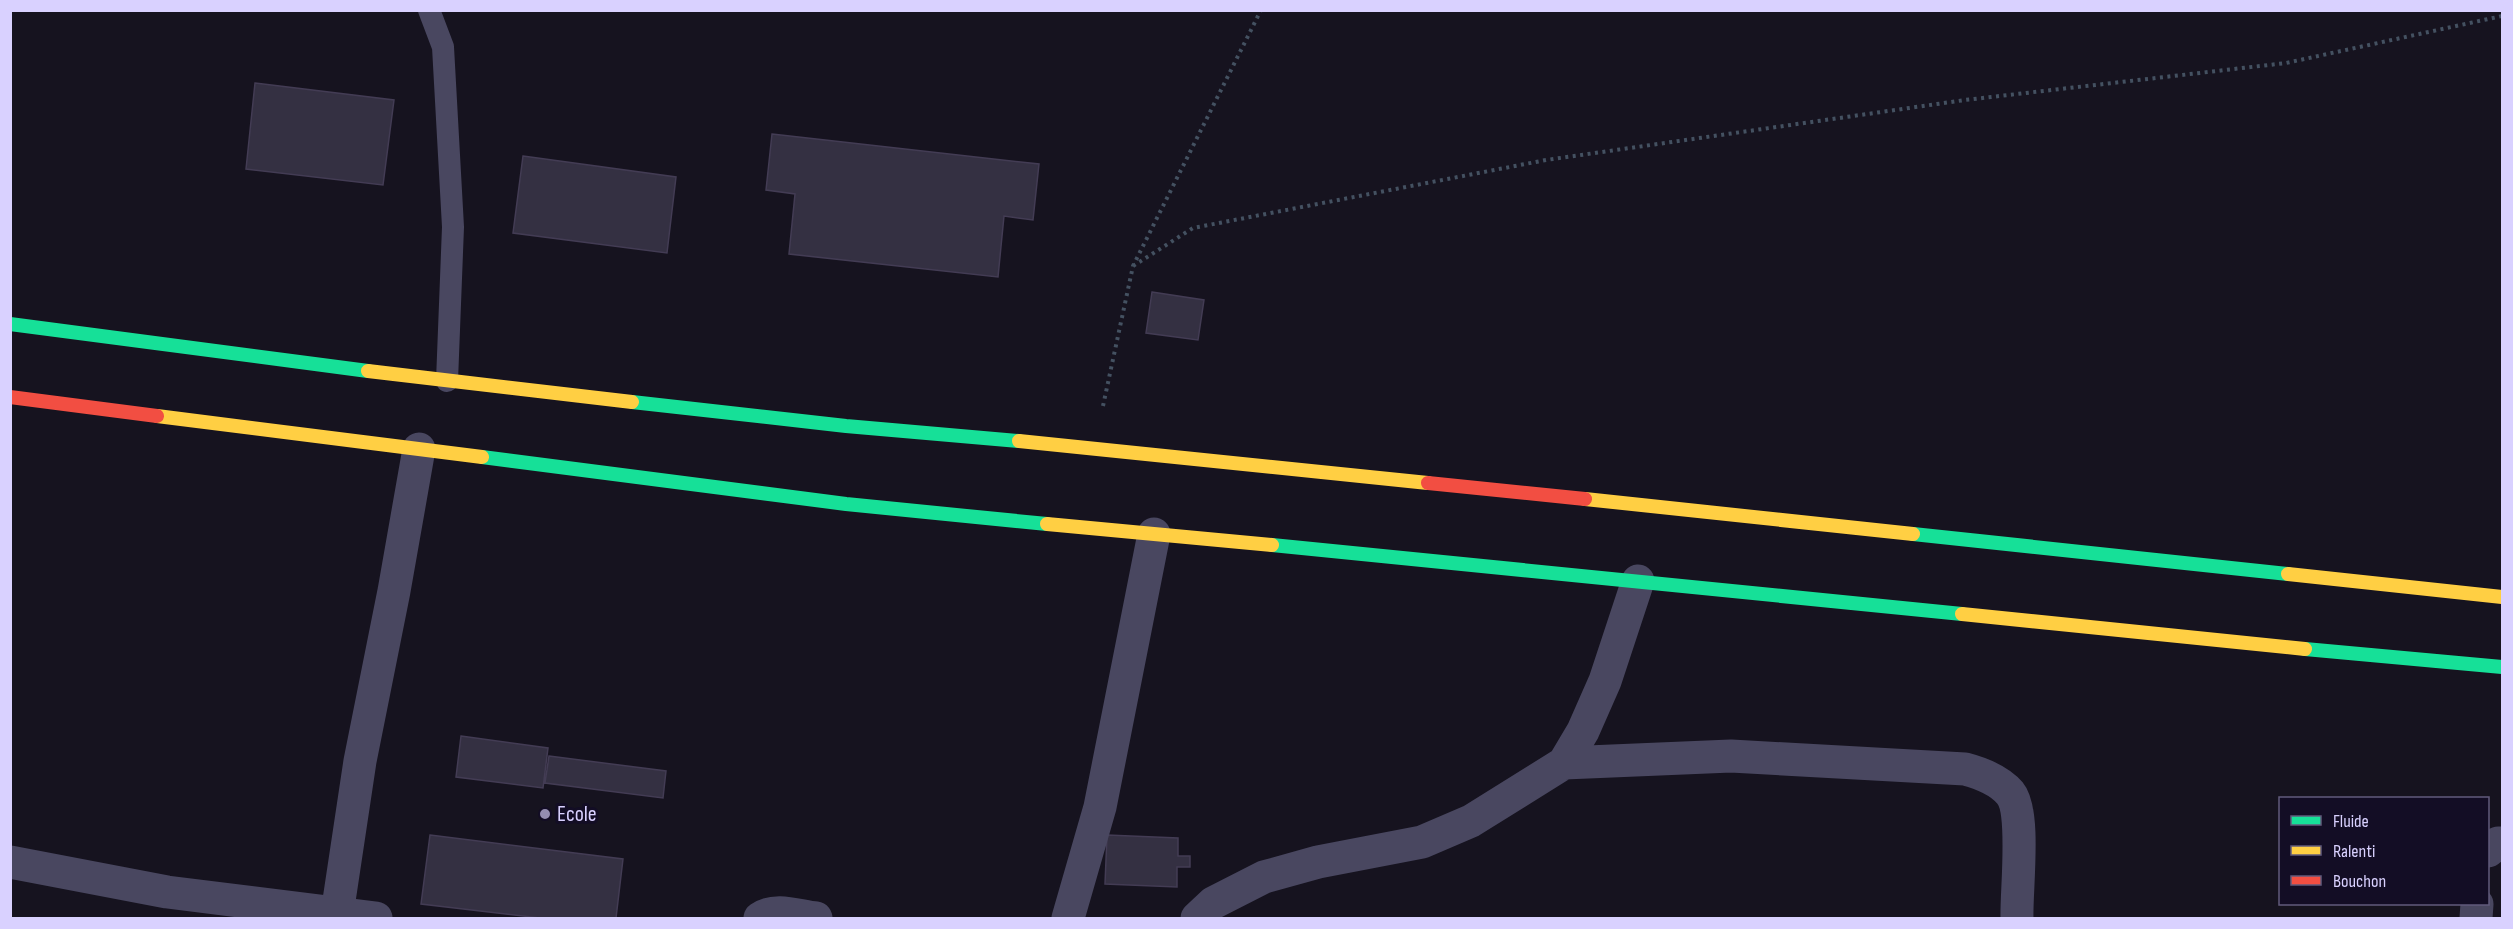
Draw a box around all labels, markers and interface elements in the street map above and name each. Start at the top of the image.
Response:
legend [2279,797,2489,905]
place label: Ecole [557,801,597,828]
marker: Ecole [538,807,552,821]
text: Fluide [2333,811,2369,832]
text: Ralenti [2333,841,2375,862]
text: Bouchon [2333,871,2386,892]

